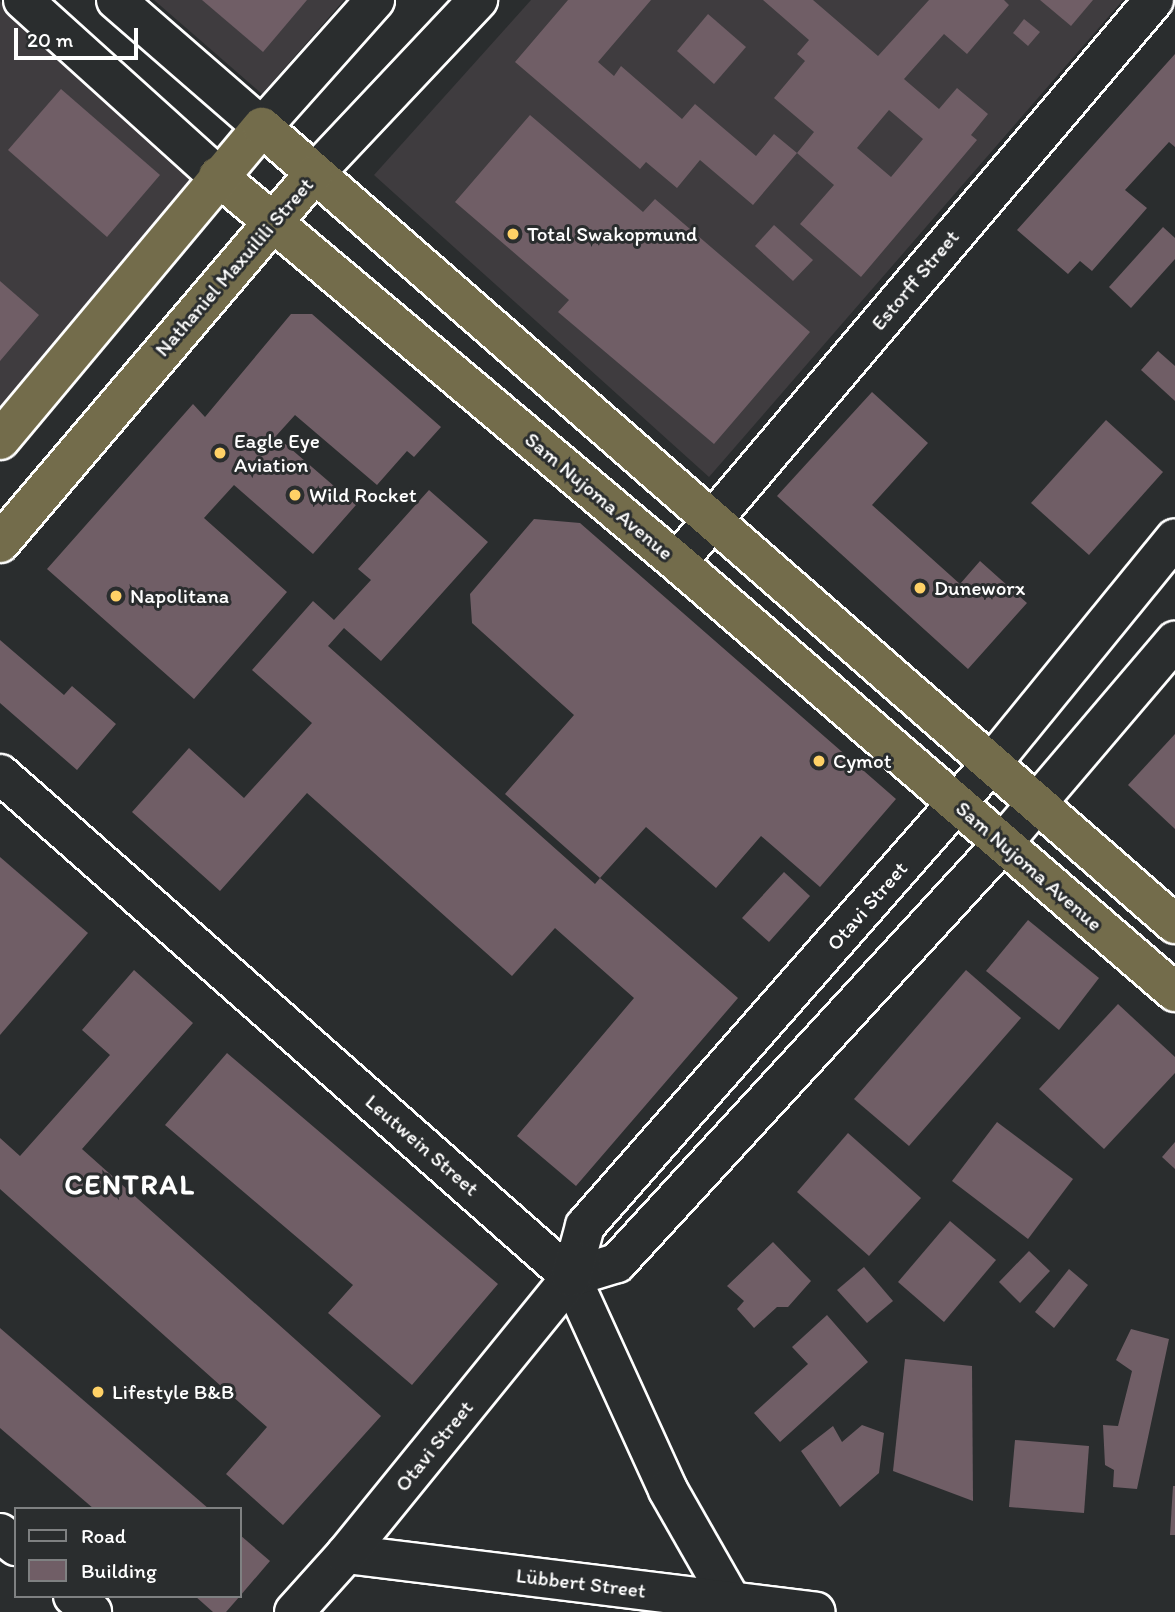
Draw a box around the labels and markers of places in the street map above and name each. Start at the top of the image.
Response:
place label: Total Swakopmund [527,221,698,247]
marker: Total Swakopmund [505,226,521,242]
place label: Eagle Eye Aviation [234,428,319,478]
marker: Eagle Eye Aviation [212,445,228,461]
place label: Wild Rocket [309,482,416,508]
marker: Wild Rocket [287,487,303,503]
place label: Duneworx [934,575,1025,601]
marker: Duneworx [912,580,928,596]
place label: Napolitana [130,583,229,609]
marker: Napolitana [108,588,124,604]
place label: Cymot [833,748,892,774]
marker: Cymot [811,753,827,769]
place label: Lifestyle B&B [112,1379,234,1405]
marker: Lifestyle B&B [90,1384,106,1400]

